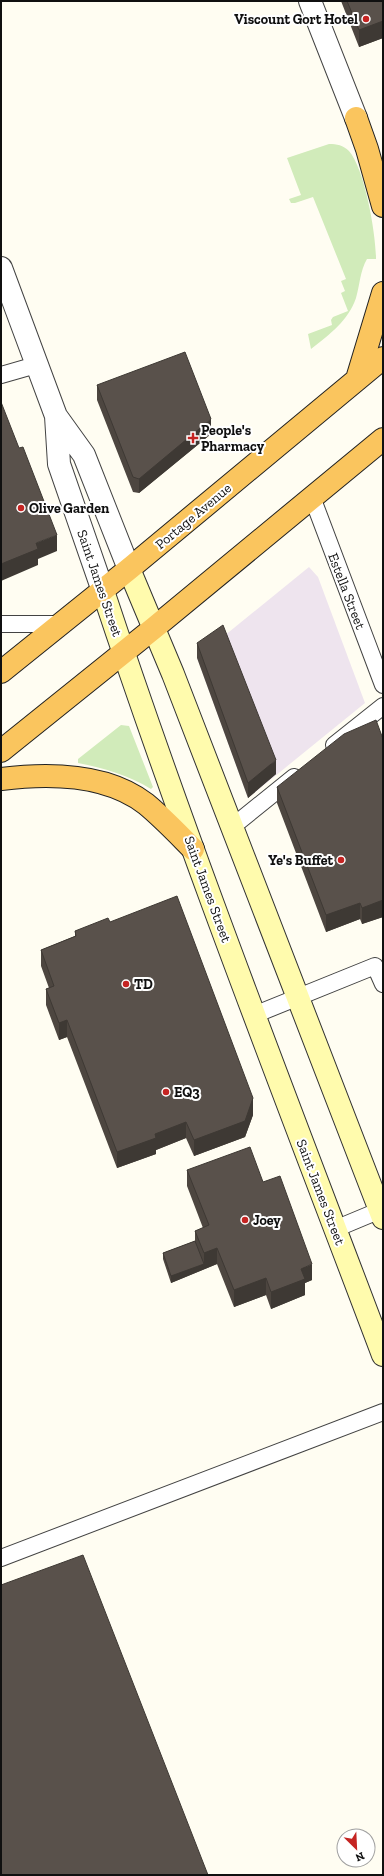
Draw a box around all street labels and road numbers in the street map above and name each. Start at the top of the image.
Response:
street label: Portage Avenue [152,479,235,553]
street label: Saint James Street [73,527,126,640]
street label: Estella Street [324,551,369,633]
street label: Saint James Street [180,834,235,945]
street label: Saint James Street [293,1137,349,1248]

